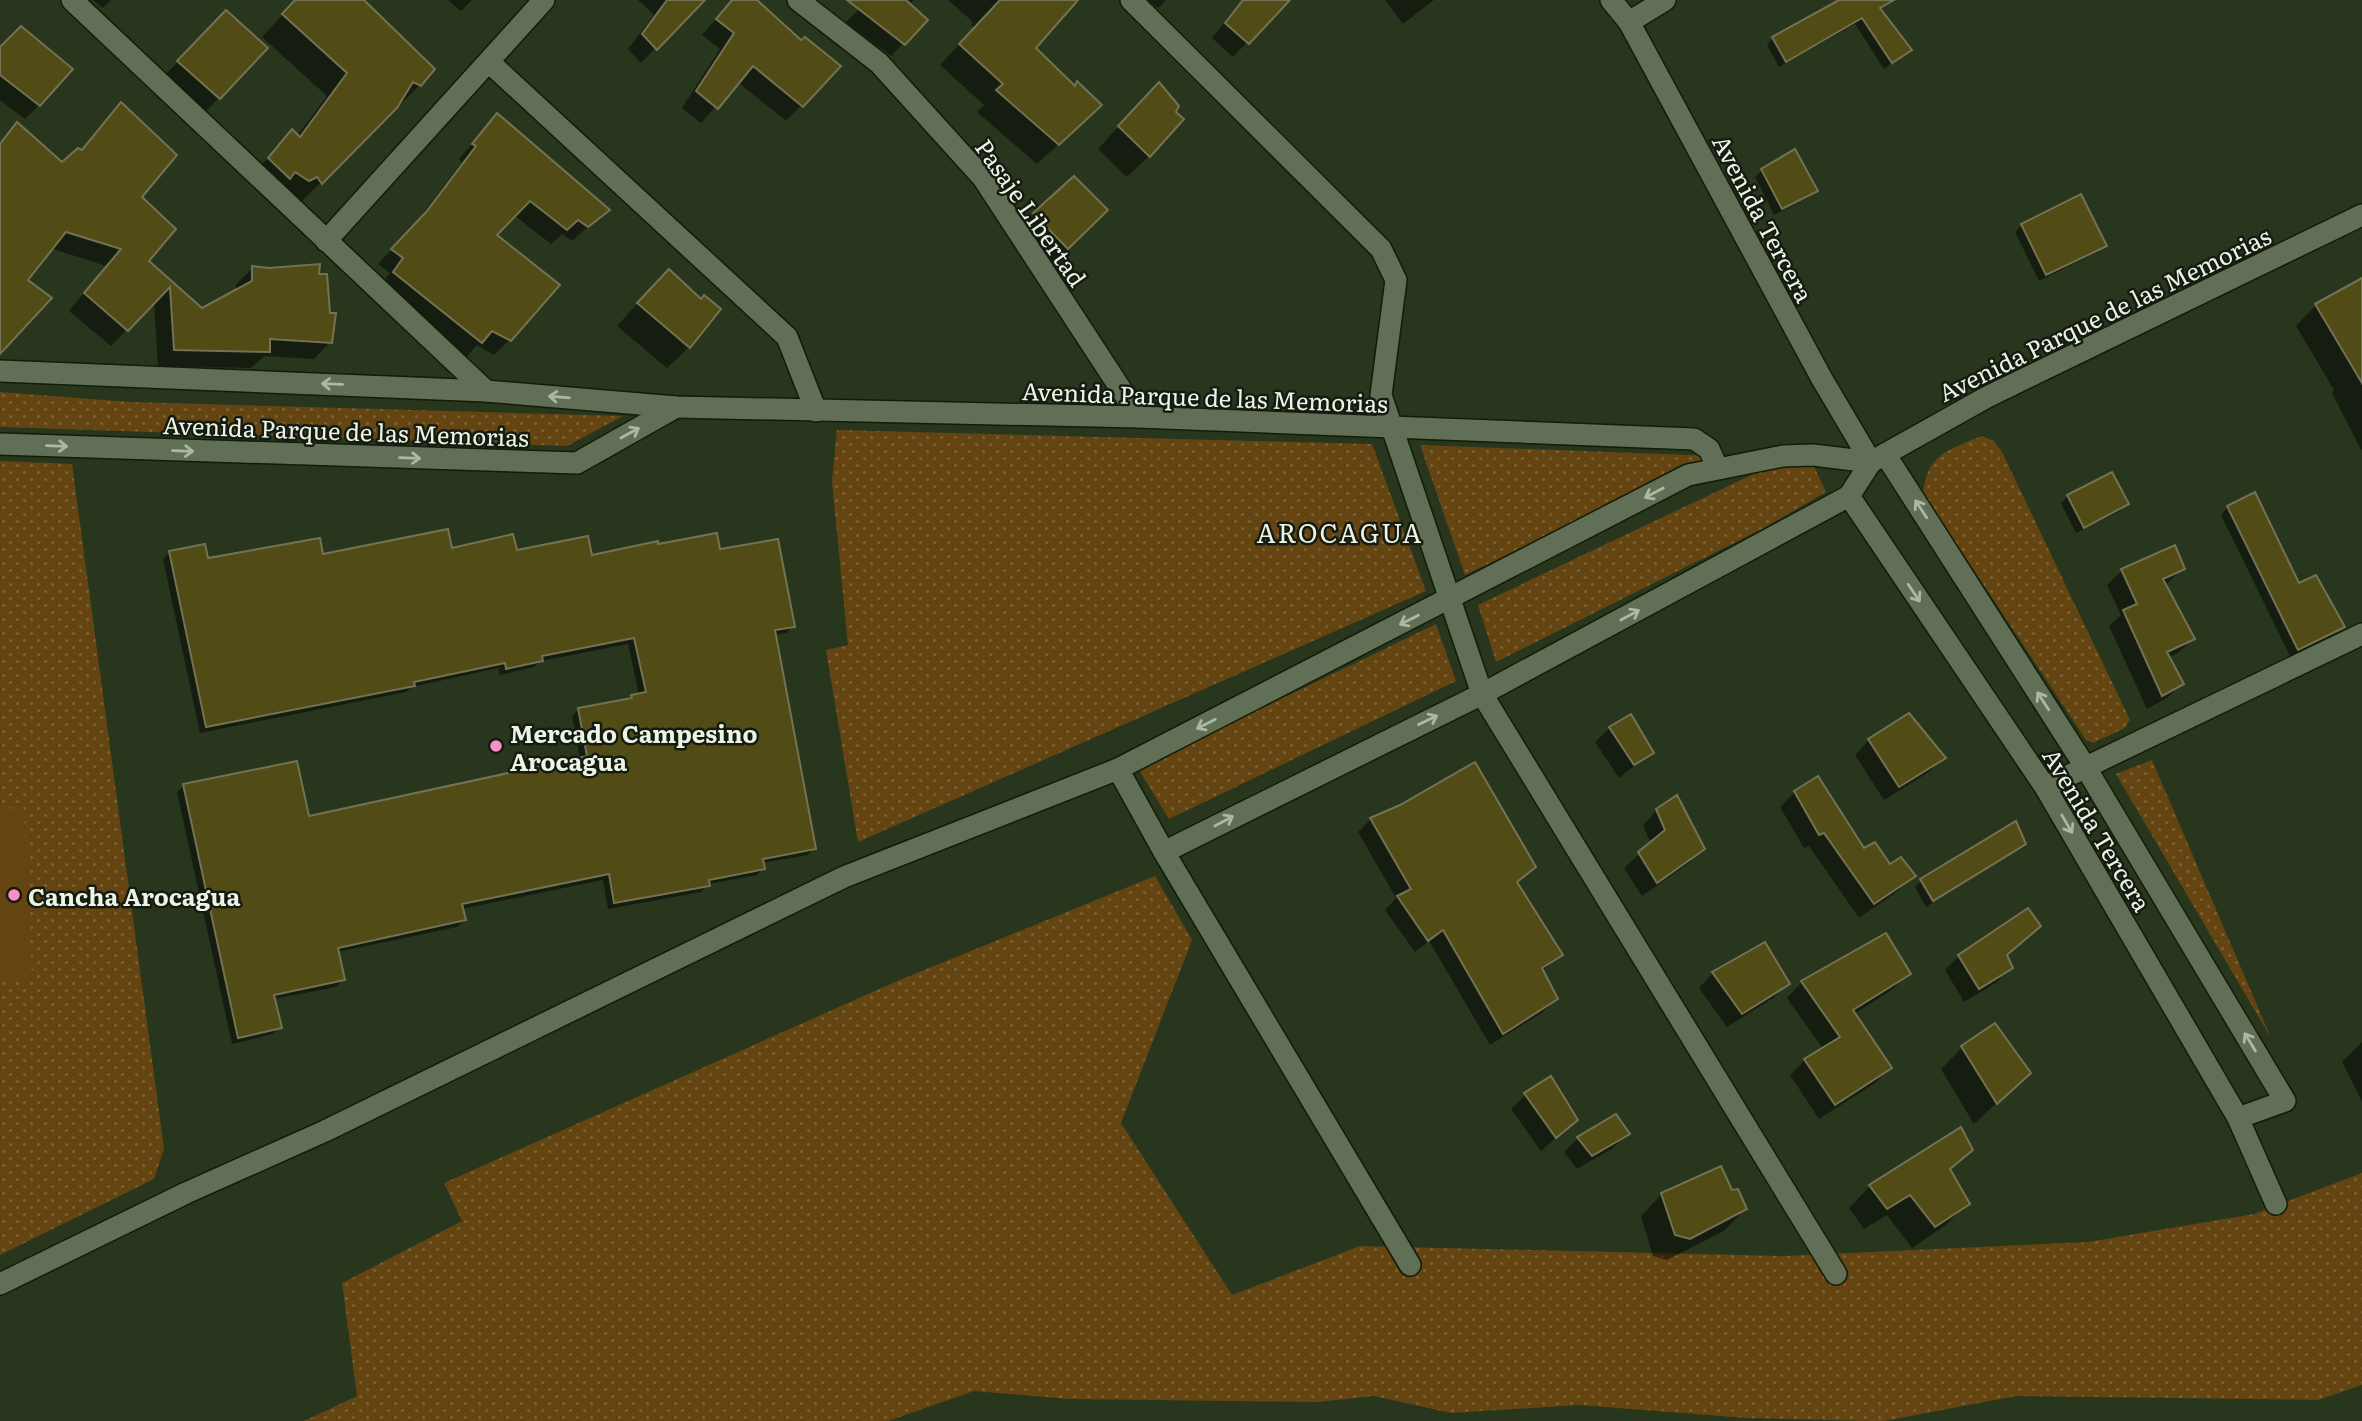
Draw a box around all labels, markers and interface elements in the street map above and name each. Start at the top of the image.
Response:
street label: Avenida Tercera [1705,128,1823,308]
street label: Pasaje Libertad [968,131,1096,293]
street label: Avenida Parque de las Memorias [1932,217,2276,409]
street label: Avenida Parque de las Memorias [1021,372,1389,420]
one-way arrow [321,378,344,391]
one-way arrow [548,390,571,403]
street label: Avenida Parque de las Memorias [162,406,530,454]
one-way arrow [619,426,639,440]
one-way arrow [45,440,68,453]
one-way arrow [171,444,194,457]
one-way arrow [398,451,421,464]
one-way arrow [1644,486,1665,500]
one-way arrow [1913,500,1927,520]
district label: AROCAGUA [1257,512,1423,551]
one-way arrow [1907,583,1921,603]
one-way arrow [1619,607,1640,621]
one-way arrow [1399,614,1420,628]
one-way arrow [2036,692,2051,711]
one-way arrow [1417,713,1438,727]
place label: Mercado Campesino Arocagua [510,715,758,778]
one-way arrow [1196,717,1217,731]
marker: Mercado Campesino Arocagua [488,738,504,754]
street label: Avenida Tercera [2035,741,2161,917]
one-way arrow [1213,813,1234,827]
one-way arrow [2060,814,2074,834]
place label: Cancha Arocagua [28,878,240,913]
marker: Cancha Arocagua [6,887,22,903]
one-way arrow [2243,1032,2257,1052]

